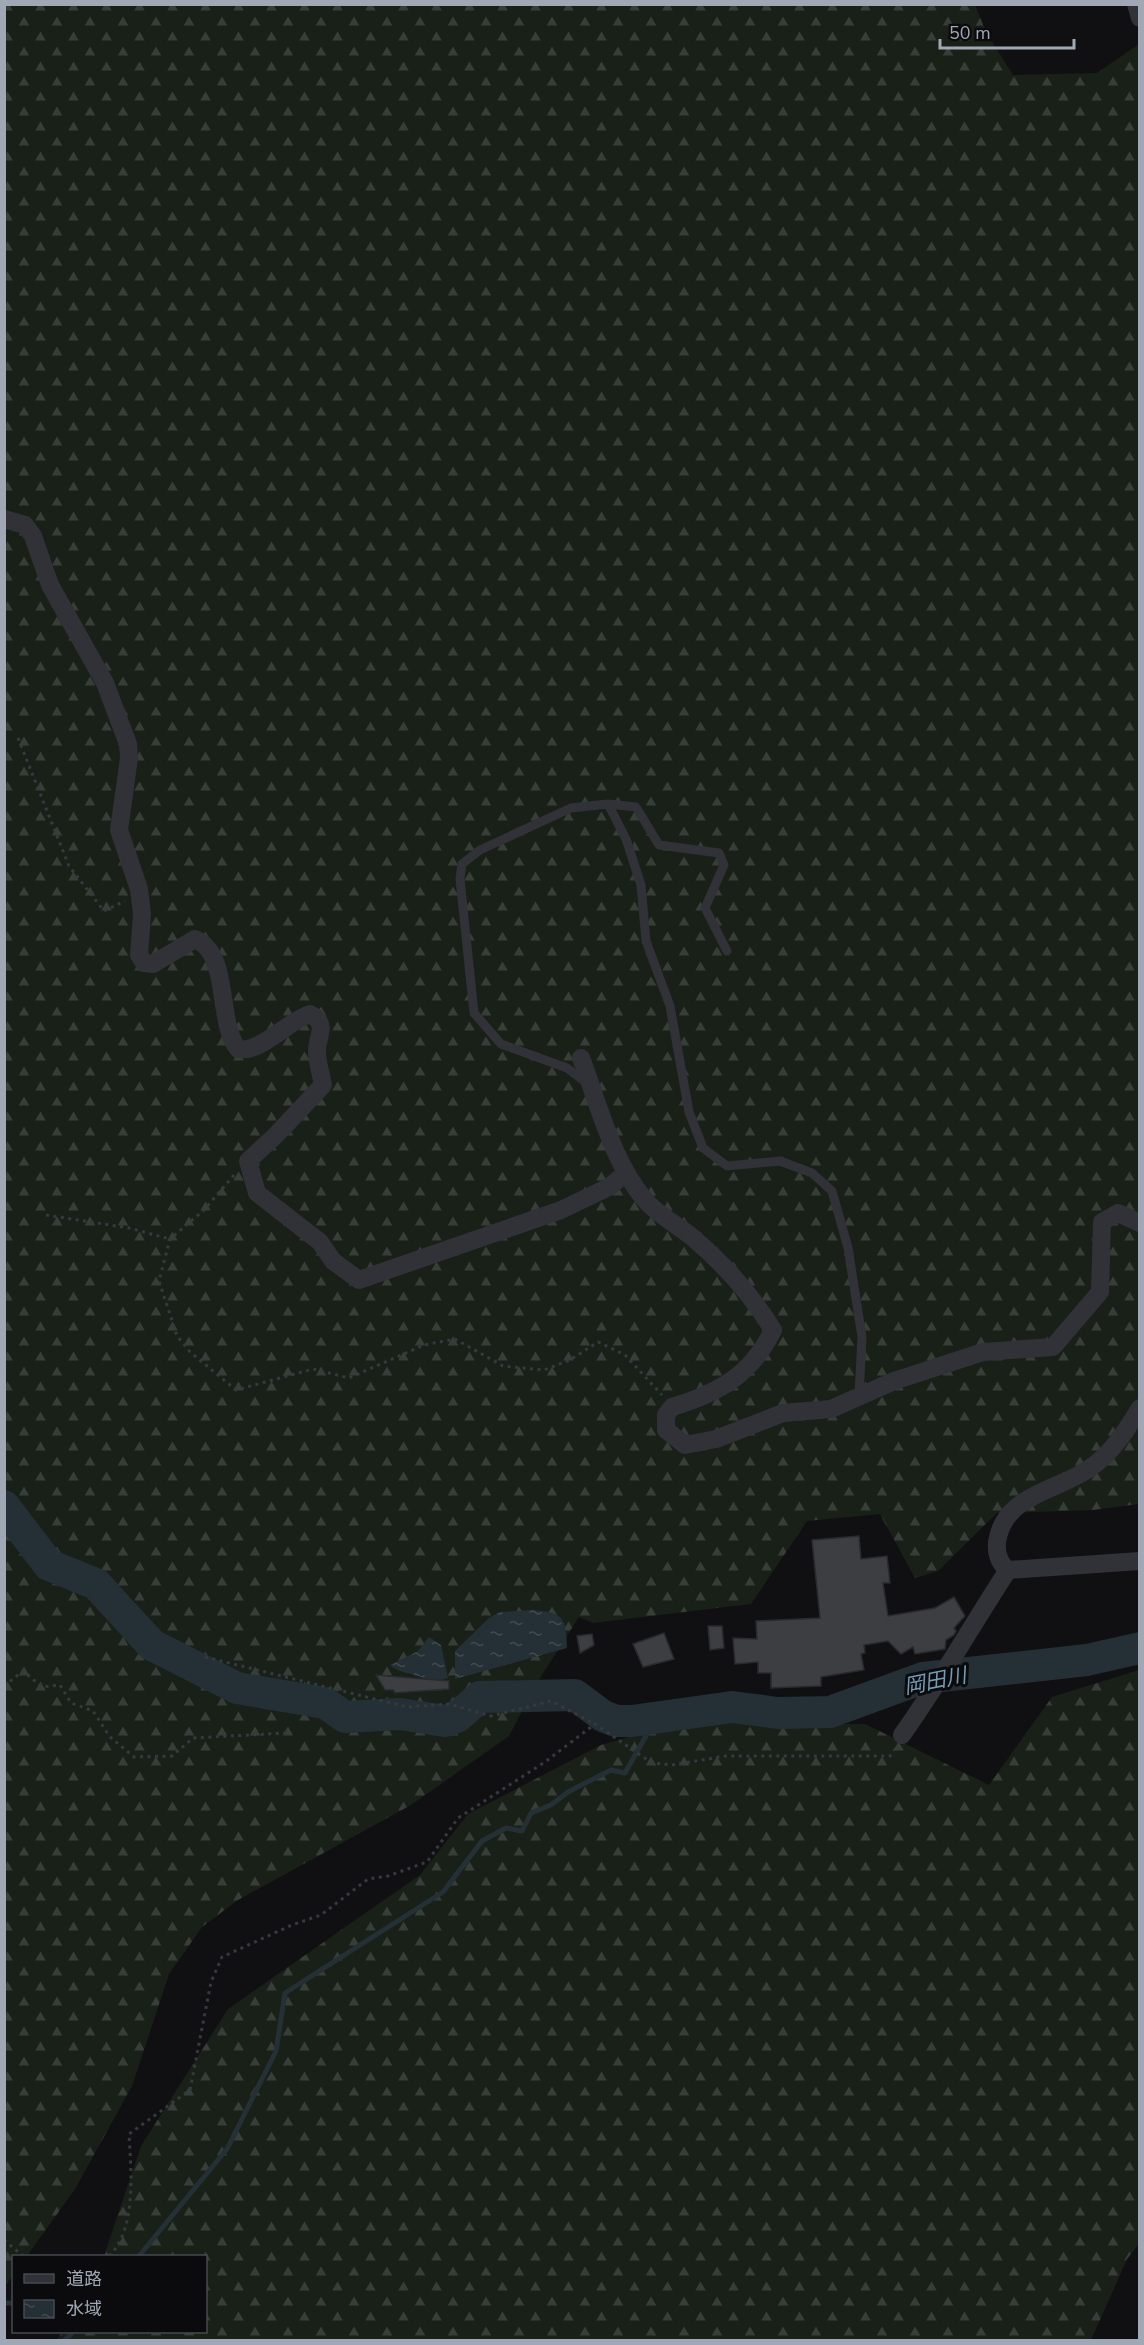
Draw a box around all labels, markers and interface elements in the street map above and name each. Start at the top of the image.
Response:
scale bar [940,12,1074,50]
text: 50 m [949,21,991,45]
water label: 岡田川 [901,1661,971,1701]
legend [12,2255,207,2333]
text: 道路 [66,2267,102,2291]
text: 水域 [66,2297,102,2321]

